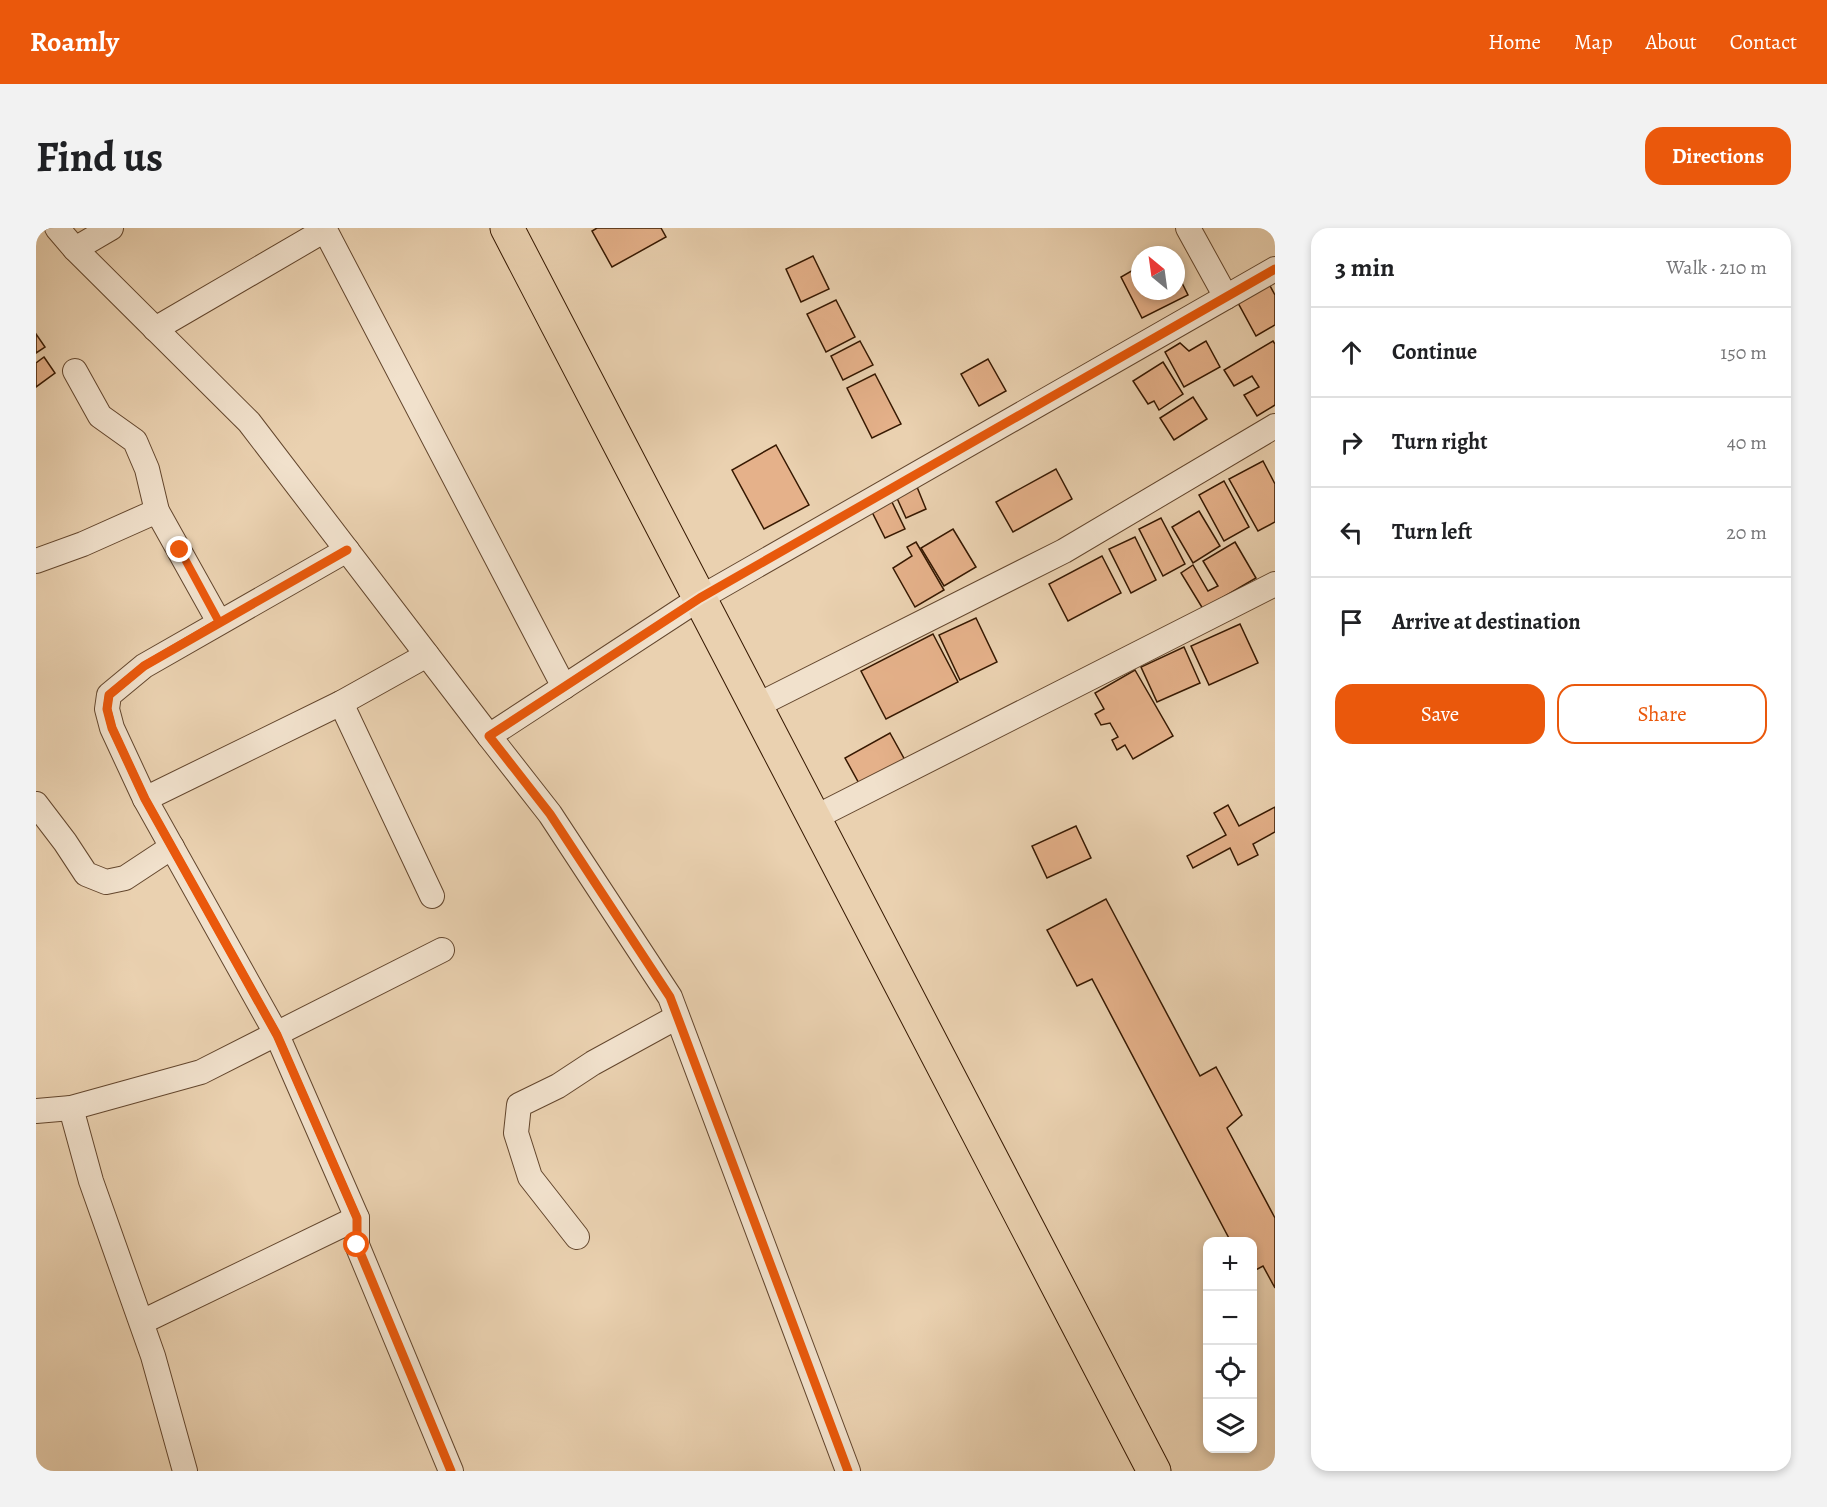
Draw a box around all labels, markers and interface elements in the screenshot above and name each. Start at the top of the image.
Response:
text: Roamly [30,23,119,61]
text: Home [1488,28,1541,56]
text: Map [1574,28,1612,56]
text: About [1645,28,1697,56]
text: Contact [1730,28,1797,56]
button: Directions [1645,127,1791,185]
text: Find us [36,128,163,185]
north arrow [1131,246,1185,300]
text: 3 min [1335,250,1395,285]
text: Walk · 210 m [1666,254,1767,281]
icon: ahead [1335,336,1368,369]
text: Continue [1392,337,1477,367]
text: 150 m [1720,339,1767,366]
icon: right [1335,426,1368,459]
text: Turn right [1392,427,1488,457]
text: 40 m [1727,429,1767,456]
icon: left [1335,516,1368,549]
text: Turn left [1392,517,1472,547]
text: 20 m [1726,519,1767,546]
route end [166,536,192,562]
icon: arrive [1335,606,1368,639]
text: Arrive at destination [1392,607,1581,637]
button: Save [1335,684,1545,744]
button: Share [1557,684,1767,744]
route start [343,1231,369,1257]
map controls [1203,1237,1257,1453]
button: + [1203,1237,1257,1291]
button: − [1203,1291,1257,1345]
button: locate [1203,1345,1257,1399]
button: layers [1203,1399,1257,1453]

